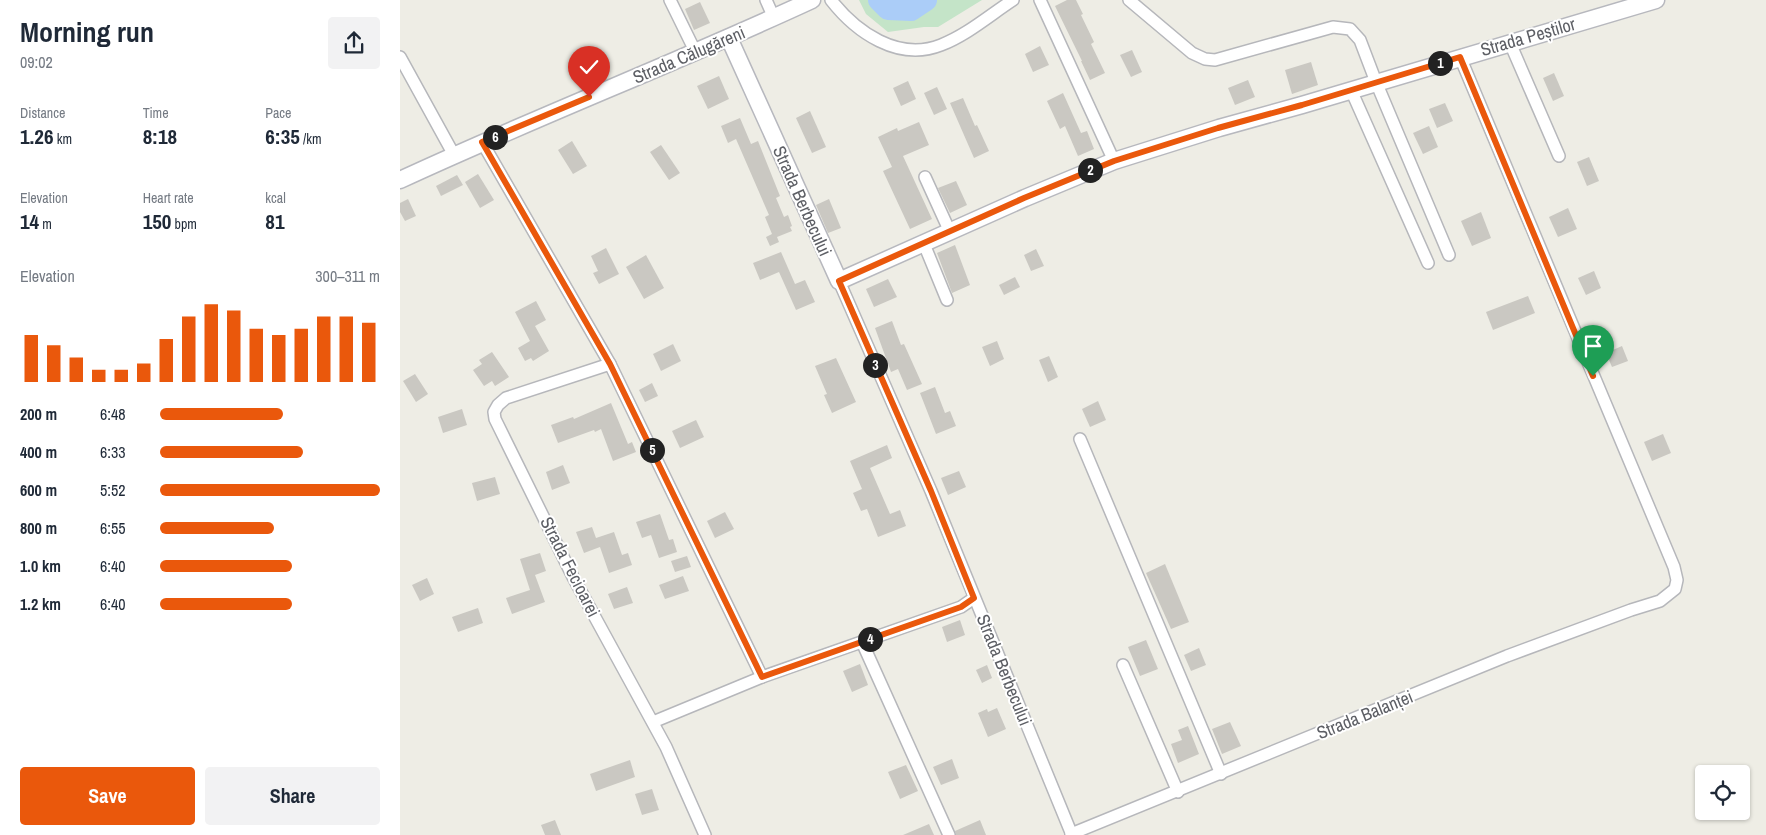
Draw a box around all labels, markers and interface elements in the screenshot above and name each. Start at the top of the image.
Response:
street label: Strada Peștilor [1477,11,1578,62]
text: Morning run [20,13,154,51]
button: share [328,17,380,69]
street label: Strada Călugăreni [629,20,749,89]
pin [568,46,610,97]
pin: 1 [1428,50,1452,76]
text: 09:02 [20,51,53,73]
icon: check [575,53,603,81]
text: 1 [1437,54,1444,72]
text: Distance [20,104,65,122]
text: Time [143,104,169,122]
text: Pace [265,104,292,122]
text: 1.26 [20,122,54,151]
text: 8:18 [143,122,177,151]
text: 6:35 [265,122,300,151]
pin: 6 [482,124,508,150]
text: 6 [492,128,499,146]
text: km [54,130,72,148]
text: /km [300,130,321,148]
street label: Strada Berbecului [767,142,838,260]
pin: 2 [1078,158,1102,182]
text: 2 [1087,161,1094,179]
text: Elevation [20,189,68,207]
text: Heart rate [143,189,194,207]
text: kcal [265,189,286,207]
text: 14 [20,207,39,236]
text: 150 [143,207,171,236]
text: 81 [265,207,284,236]
text: m [39,215,52,233]
text: bpm [171,215,197,233]
text: Elevation [20,265,75,287]
text: 300–311 m [315,265,380,287]
pin [1572,325,1614,376]
icon: arrive [1579,332,1607,360]
pin: 3 [862,352,888,378]
text: 3 [872,356,879,374]
text: 200 m [20,403,57,425]
text: 6:48 [100,403,126,425]
pin: 5 [640,438,664,462]
text: 400 m [20,441,57,463]
text: 6:33 [100,441,126,463]
text: 5 [649,441,656,459]
text: 600 m [20,479,57,501]
text: 5:52 [100,479,126,501]
street label: Strada Fecioarei [535,512,606,621]
text: 800 m [20,517,57,539]
text: 6:55 [100,517,126,539]
text: 1.0 km [20,555,61,577]
text: 6:40 [100,555,126,577]
text: 1.2 km [20,593,61,615]
text: 6:40 [100,593,126,615]
street label: Strada Berbecului [971,610,1038,729]
pin: 4 [858,626,882,652]
text: 4 [867,630,874,648]
street label: Strada Balanței [1313,684,1417,745]
map controls [1695,765,1750,820]
button: locate [1695,765,1750,820]
button: Save [20,767,195,825]
button: Share [205,767,380,825]

